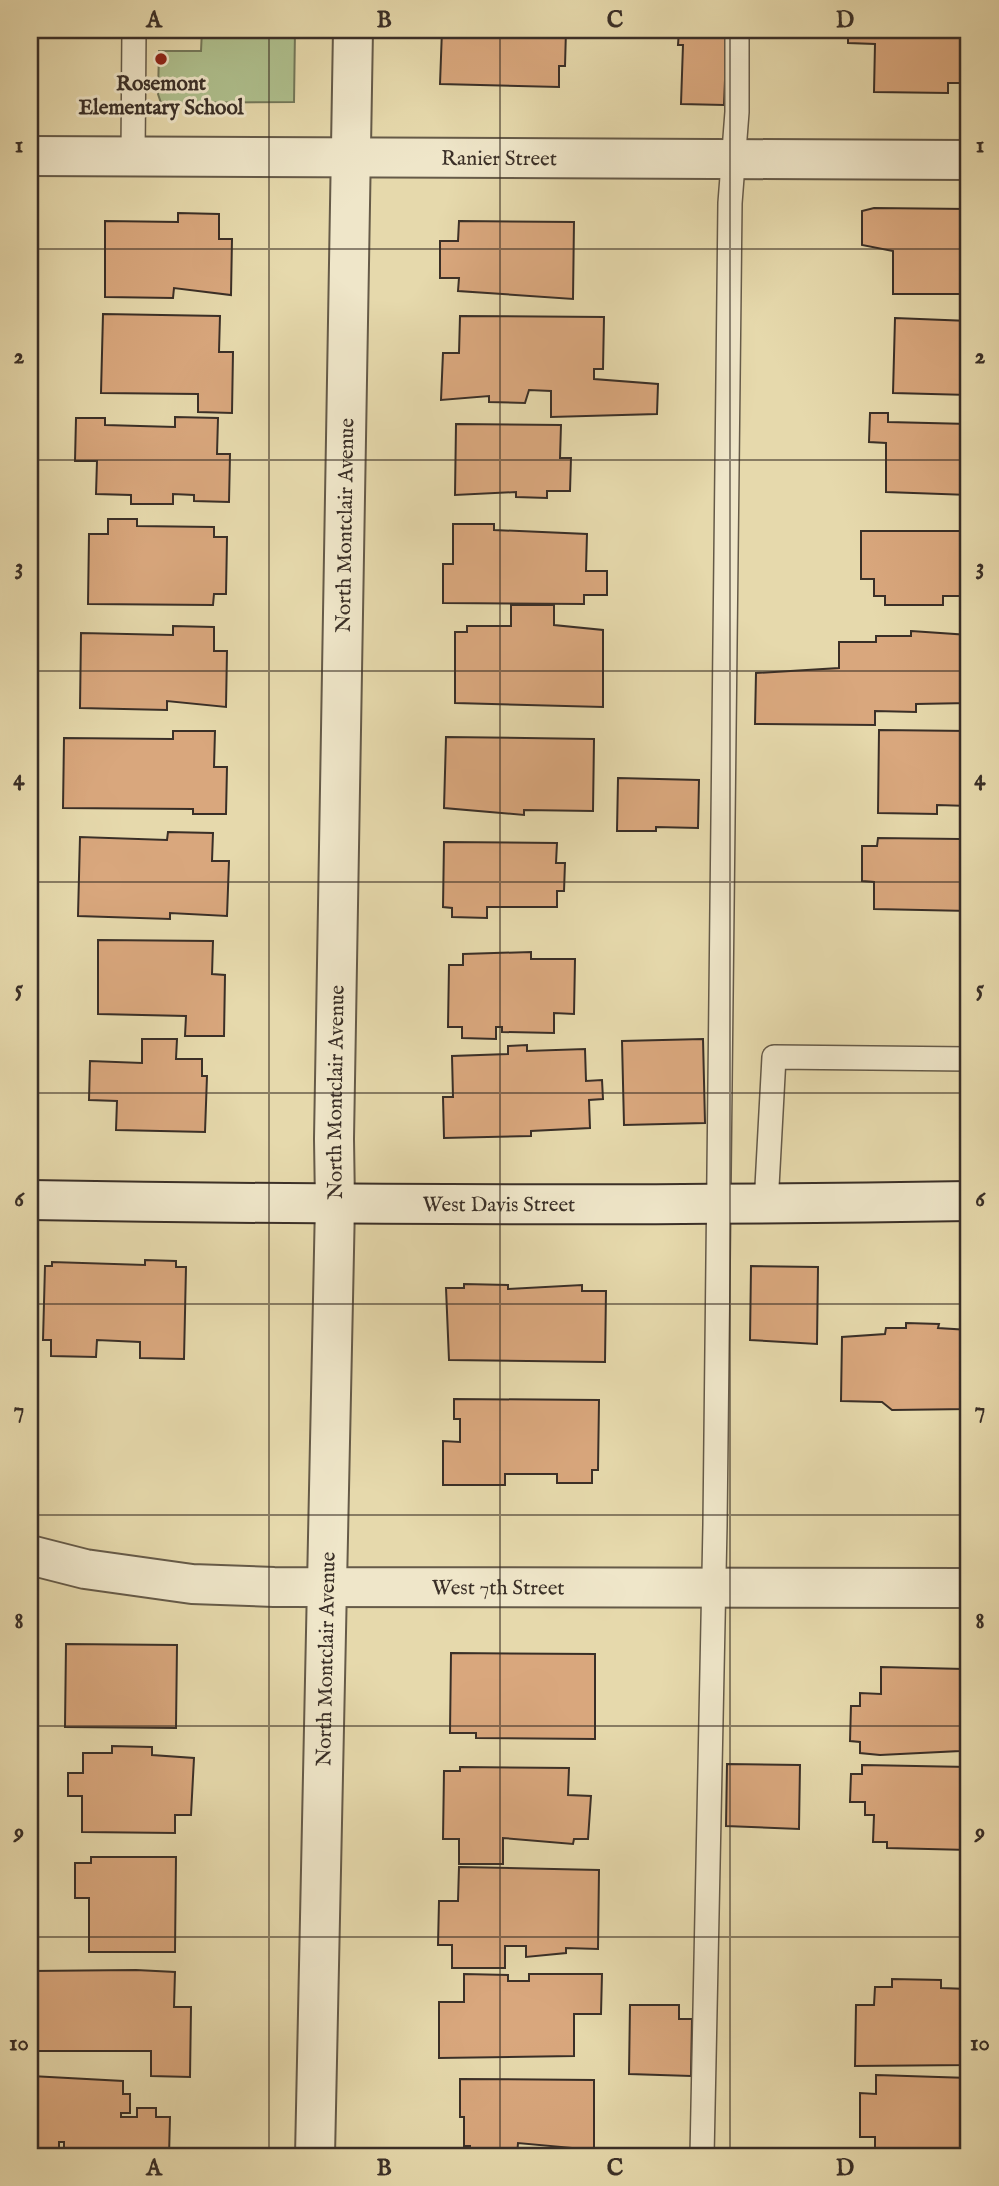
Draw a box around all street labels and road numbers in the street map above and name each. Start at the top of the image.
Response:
street label: Ranier Street [441,146,557,173]
street label: North Montclair Avenue [331,417,361,633]
street label: North Montclair Avenue [322,984,352,1200]
street label: West Davis Street [423,1192,575,1219]
street label: North Montclair Avenue [311,1551,343,1767]
street label: West 7th Street [432,1575,565,1602]

